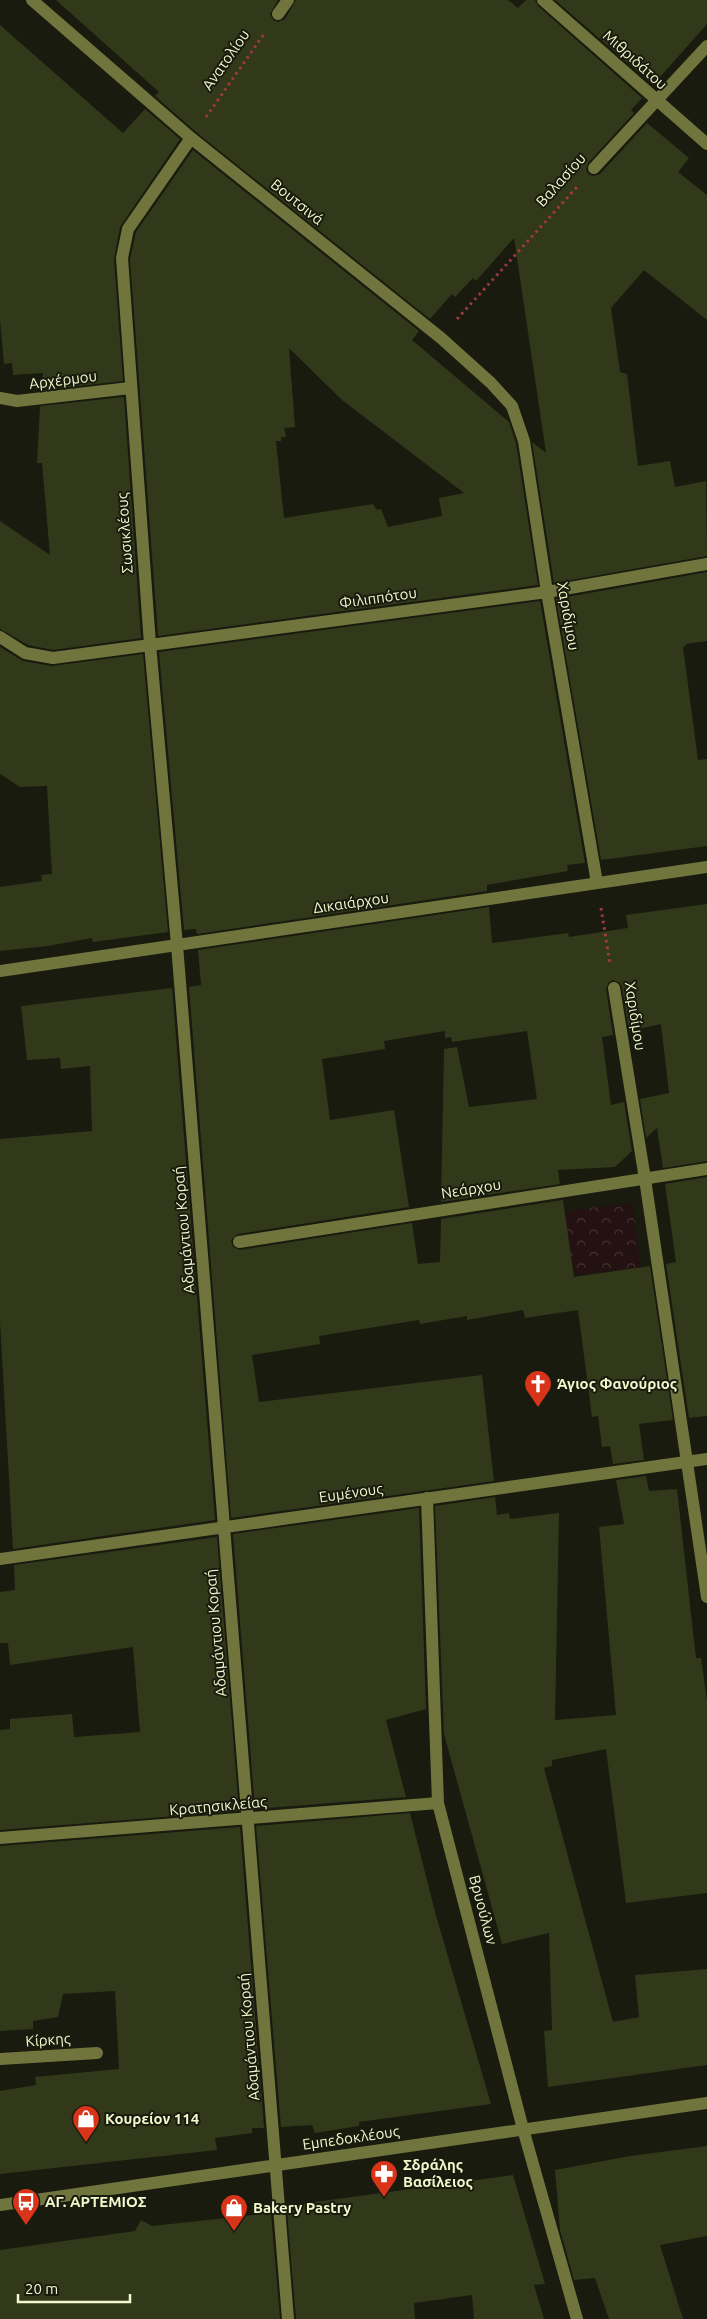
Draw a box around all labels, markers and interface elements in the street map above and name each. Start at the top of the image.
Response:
street label: Ανατολίου [199,26,253,93]
street label: Μιθριδάτου [600,26,671,93]
street label: Βαλασίου [532,150,589,210]
street label: Βουτσινά [268,175,327,228]
street label: Αρχέρμου [28,367,98,392]
street label: Σωσικλέους [113,492,136,574]
street label: Χαριδίμου [554,580,583,652]
street label: Φιλιππότου [338,584,418,611]
street label: Δικαιάρχου [312,889,390,916]
street label: Χαριδίμου [622,980,649,1052]
street label: Αδαμάντιου Κοραή [169,1166,198,1295]
street label: Νεάρχου [440,1175,502,1202]
church icon: Άγιος Φανούριος [523,1369,553,1408]
place label: Άγιος Φανούριος [557,1375,677,1392]
street label: Ευμένους [318,1480,384,1505]
street label: Αδαμάντιου Κοραή [201,1569,230,1698]
street label: Κρατησικλείας [168,1793,268,1818]
street label: Βρυούλων [466,1873,501,1947]
street label: Αδαμάντιου Κοραή [234,1973,263,2102]
street label: Κίρκης [25,2029,71,2050]
shop icon: Κουρείον 114 [71,2104,101,2143]
place label: Κουρείον 114 [105,2110,199,2127]
street label: Εμπεδοκλέους [301,2122,401,2153]
place label: Σδράλης Βασίλειος [403,2156,473,2190]
pharmacy icon: Σδράλης Βασίλειος [369,2159,399,2198]
bus stop icon: ΑΓ. ΑΡΤΕΜΙΟΣ [11,2187,41,2226]
place label: ΑΓ. ΑΡΤΕΜΙΟΣ [45,2193,147,2210]
shop icon: Bakery Pastry [219,2193,249,2232]
place label: Bakery Pastry [253,2199,351,2216]
scale bar [18,2272,130,2304]
text: 20 m [25,2280,58,2297]

